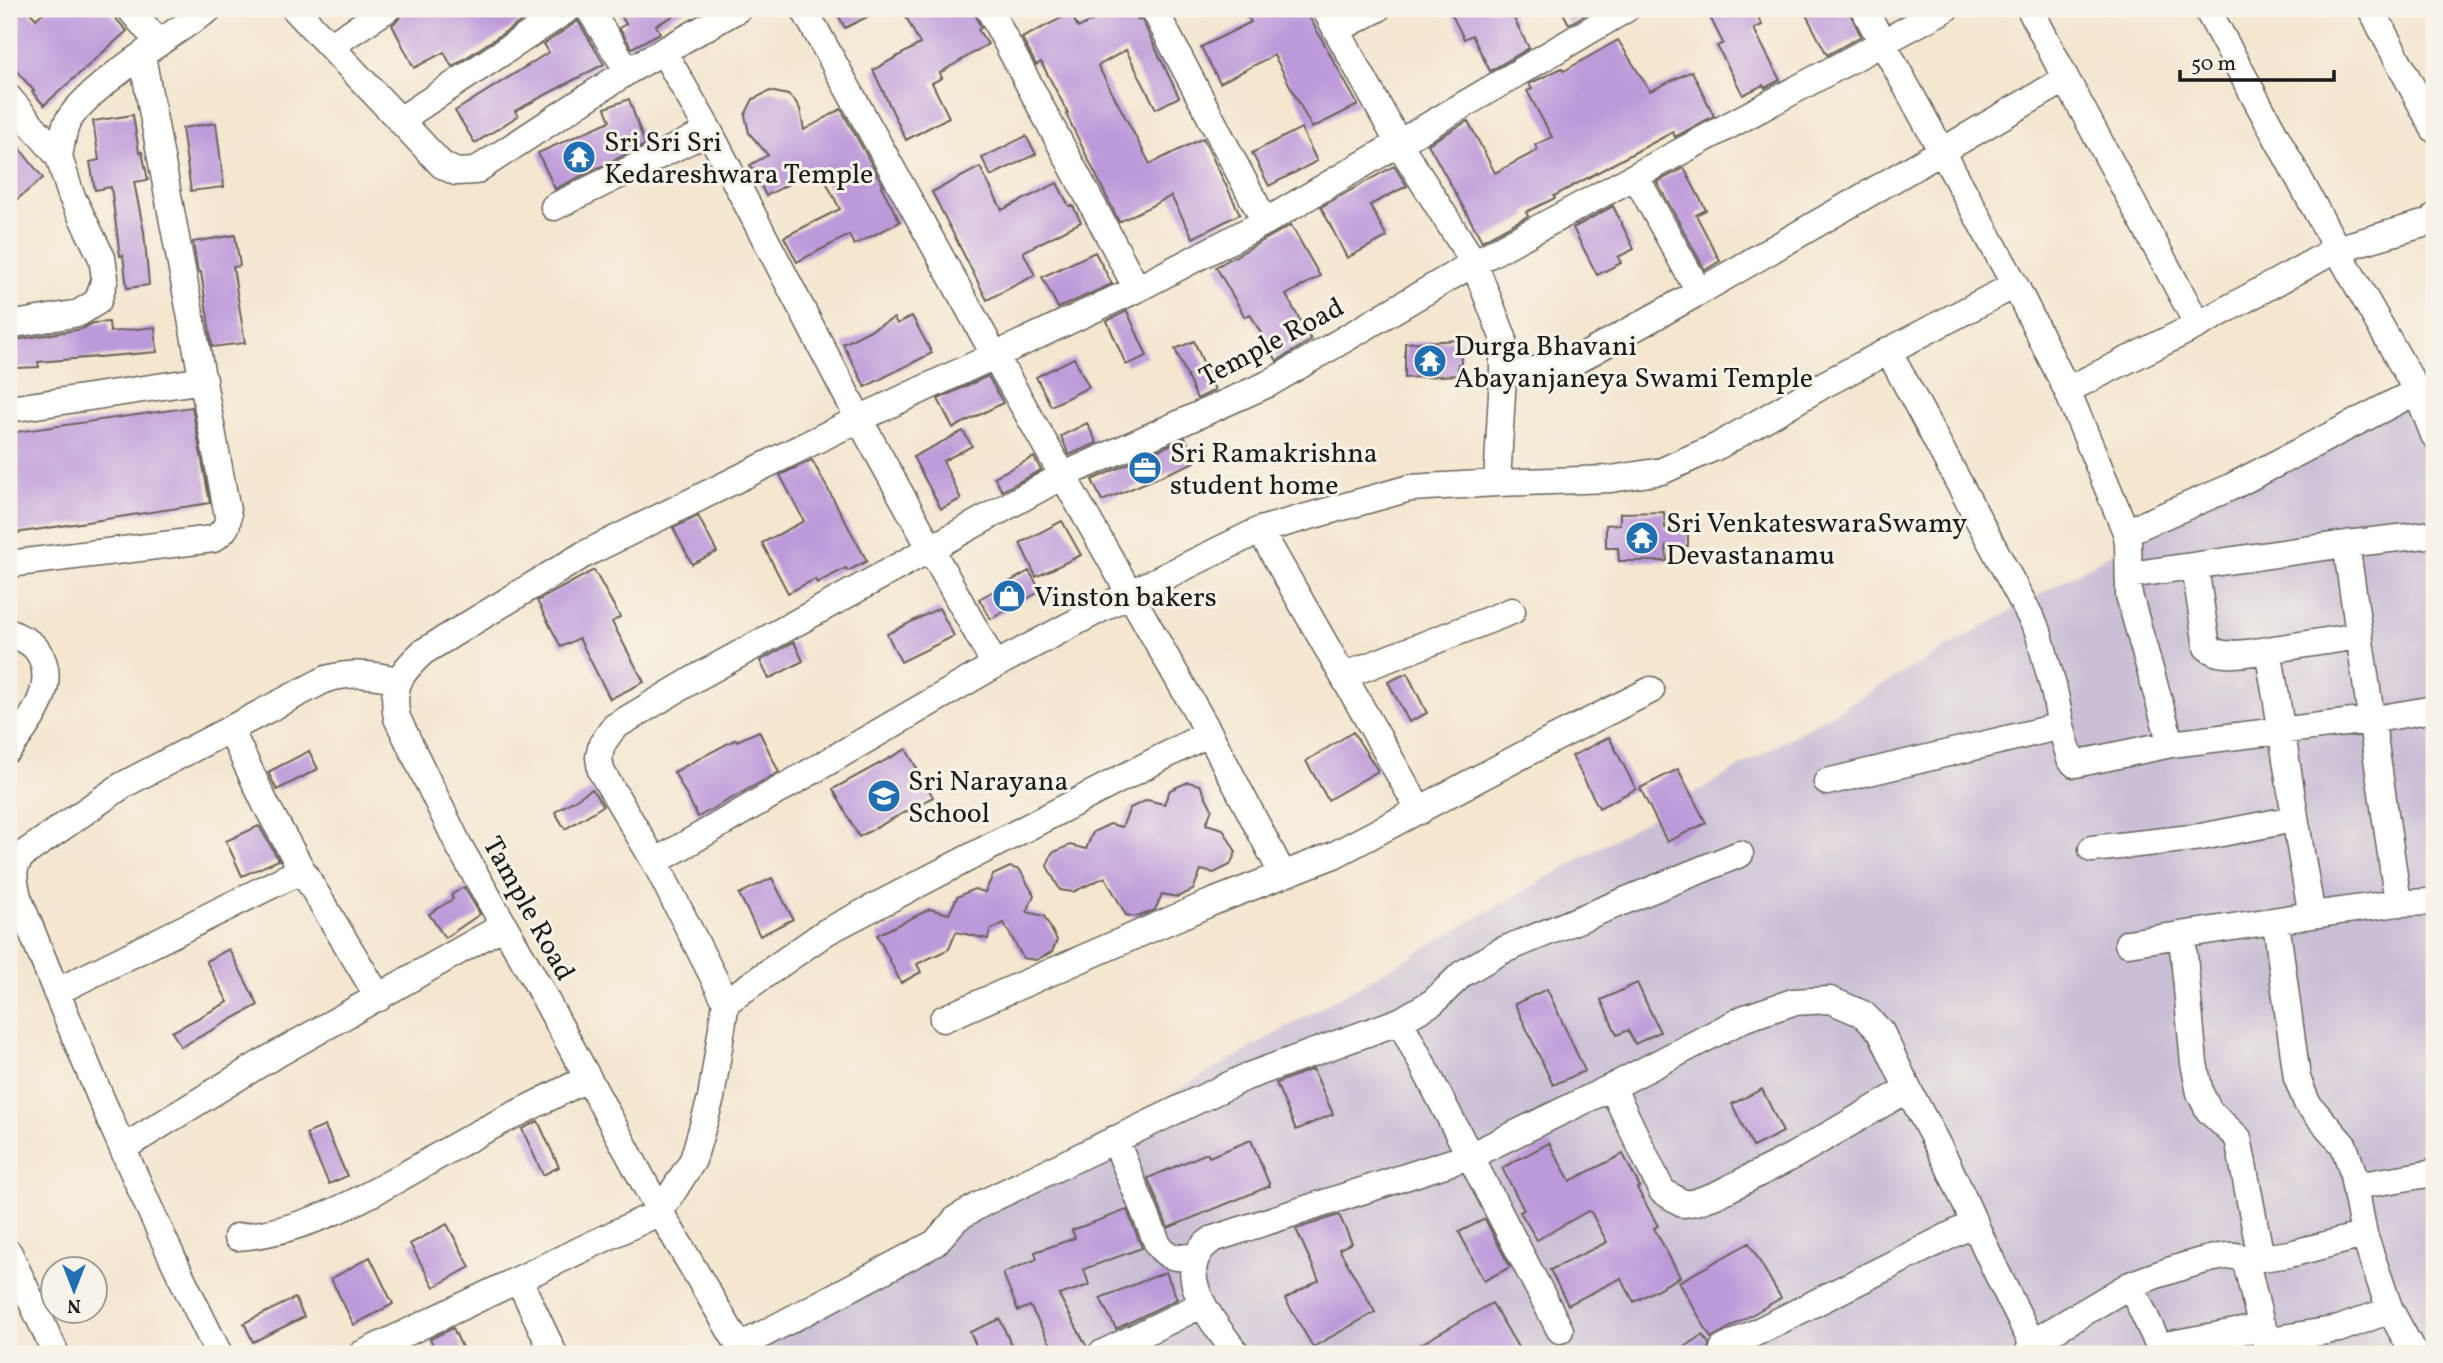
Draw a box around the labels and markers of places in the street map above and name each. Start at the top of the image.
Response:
place label: Sri Sri Sri Kedareshwara Temple [604,124,873,195]
temple icon: Sri Sri Sri Kedareshwara Temple [560,138,598,176]
place label: Durga Bhavani Abayanjaneya Swami Temple [1454,328,1813,399]
temple icon: Durga Bhavani Abayanjaneya Swami Temple [1411,342,1449,380]
place label: Sri Ramakrishna student home [1170,435,1378,506]
office icon: Sri Ramakrishna student home [1126,449,1164,487]
place label: Sri VenkateswaraSwamy Devastanamu [1666,505,1967,576]
temple icon: Sri VenkateswaraSwamy Devastanamu [1623,519,1661,557]
shop icon: Vinston bakers [990,577,1028,615]
place label: Vinston bakers [1034,579,1217,618]
place label: Sri Narayana School [908,763,1069,834]
school or university icon: Sri Narayana School [865,777,903,815]

